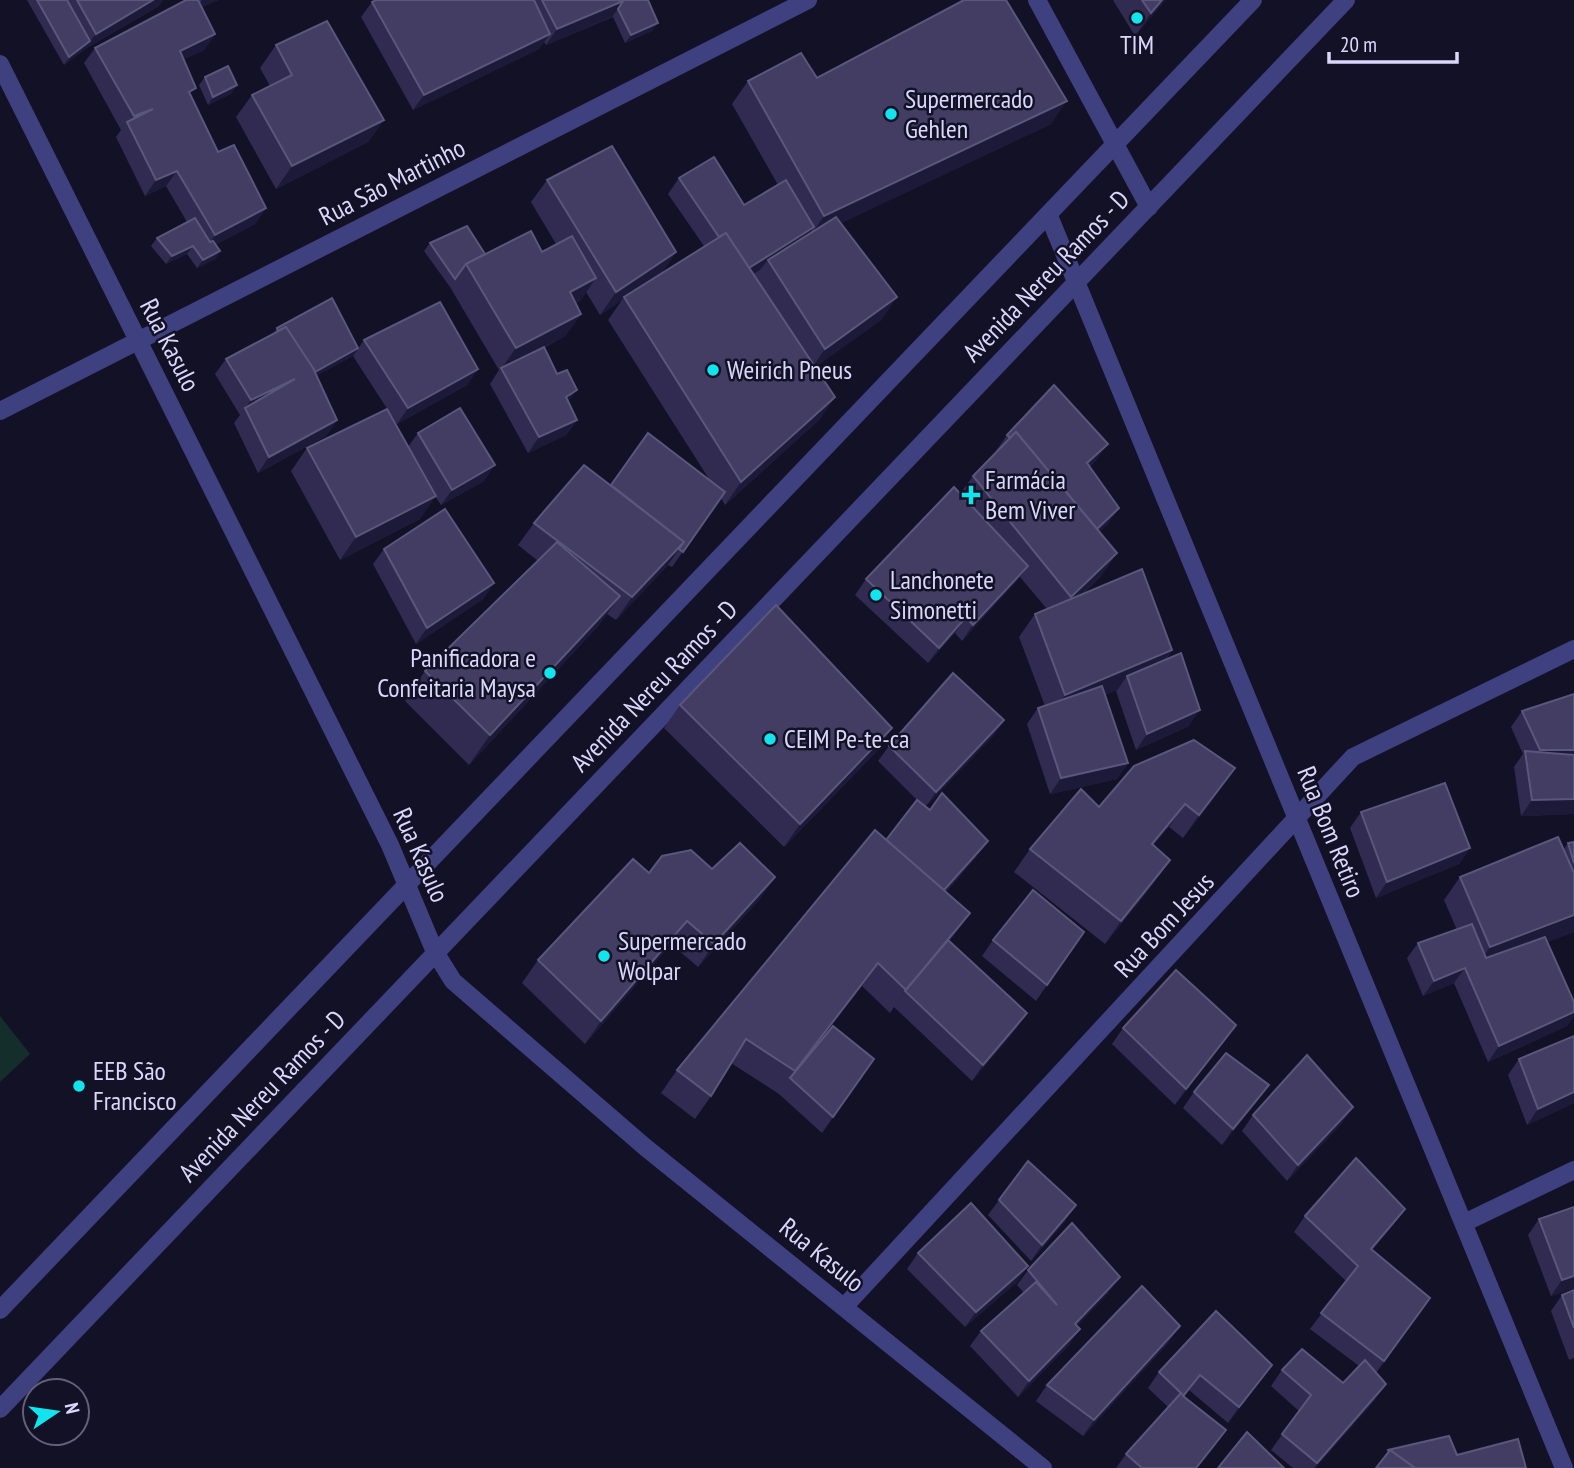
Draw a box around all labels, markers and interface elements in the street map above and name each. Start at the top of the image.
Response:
marker: TIM [1129,10,1145,26]
scale bar [1329,21,1457,65]
place label: TIM [1120,28,1154,61]
text: 20 m [1340,31,1377,58]
place label: Supermercado Gehlen [905,82,1034,145]
marker: Supermercado Gehlen [883,106,899,122]
street label: Rua São Martinho [313,131,470,232]
street label: Avenida Nereu Ramos - D [955,183,1136,368]
street label: Rua Kasulo [133,293,208,397]
place label: Weirich Pneus [727,353,852,386]
marker: Weirich Pneus [705,362,721,378]
place label: Farmácia Bem Viver [985,463,1075,526]
marker: Farmácia Bem Viver [963,487,979,503]
place label: Lanchonete Simonetti [890,563,994,626]
marker: Lanchonete Simonetti [868,587,884,603]
street label: Avenida Nereu Ramos - D [563,593,744,778]
place label: Panificadora e Confeitaria Maysa [377,641,536,704]
marker: Panificadora e Confeitaria Maysa [542,665,558,681]
place label: CEIM Pe-te-ca [784,722,909,755]
marker: CEIM Pe-te-ca [762,731,778,747]
street label: Rua Bom Retiro [1290,761,1373,902]
street label: Rua Kasulo [386,803,457,907]
street label: Rua Bom Jesus [1107,865,1221,984]
place label: Supermercado Wolpar [618,924,747,987]
marker: Supermercado Wolpar [596,948,612,964]
street label: Avenida Nereu Ramos - D [171,1003,352,1188]
place label: EEB São Francisco [93,1054,176,1117]
marker: EEB São Francisco [71,1078,87,1094]
street label: Rua Kasulo [773,1210,871,1299]
north arrow [21,1377,91,1447]
text: N [60,1400,85,1416]

